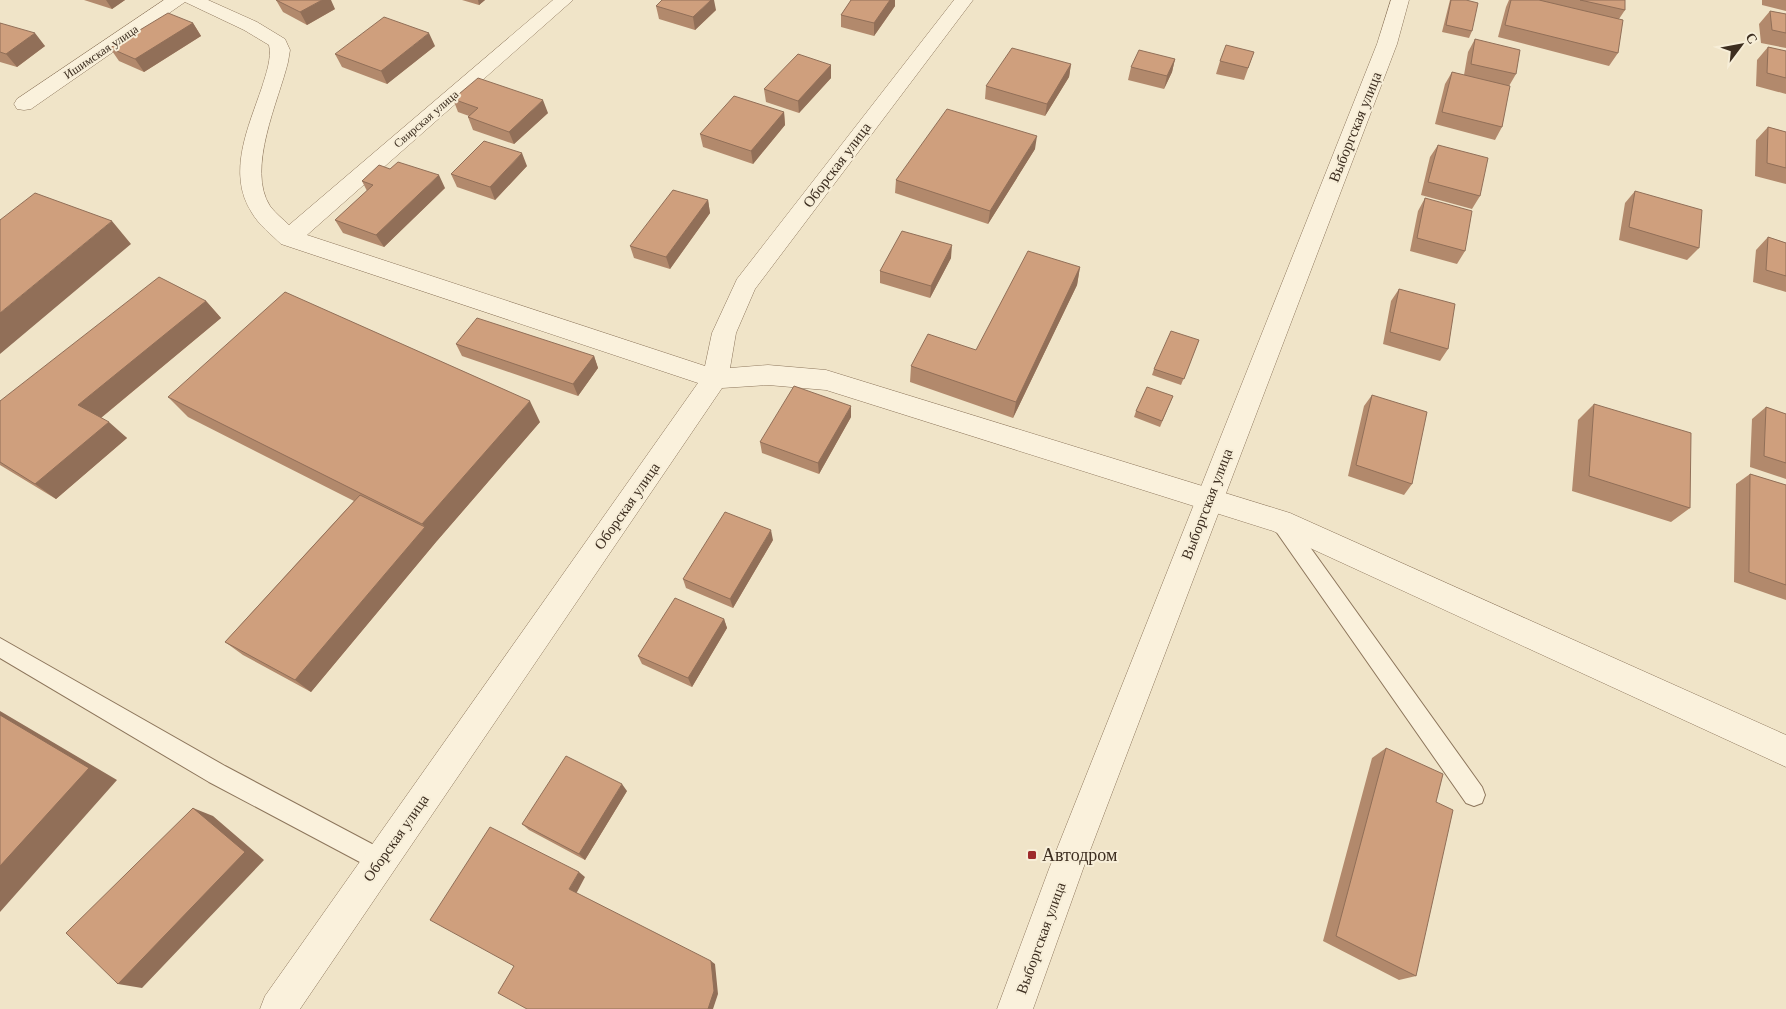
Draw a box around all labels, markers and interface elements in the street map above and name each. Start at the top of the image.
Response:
north arrow [1716,20,1766,70]
street label: Ишимская улица [61,21,141,82]
text: С [1742,29,1762,47]
street label: Выборгская улица [1324,68,1385,185]
street label: Свирская улица [390,86,462,151]
street label: Оборская улица [798,118,875,211]
street label: Выборгская улица [1177,445,1237,562]
street label: Оборская улица [590,458,664,553]
street label: Оборская улица [359,790,433,885]
place label: Автодром [1042,844,1117,866]
marker: Автодром [1026,849,1038,861]
street label: Выборгская улица [1012,879,1070,996]

